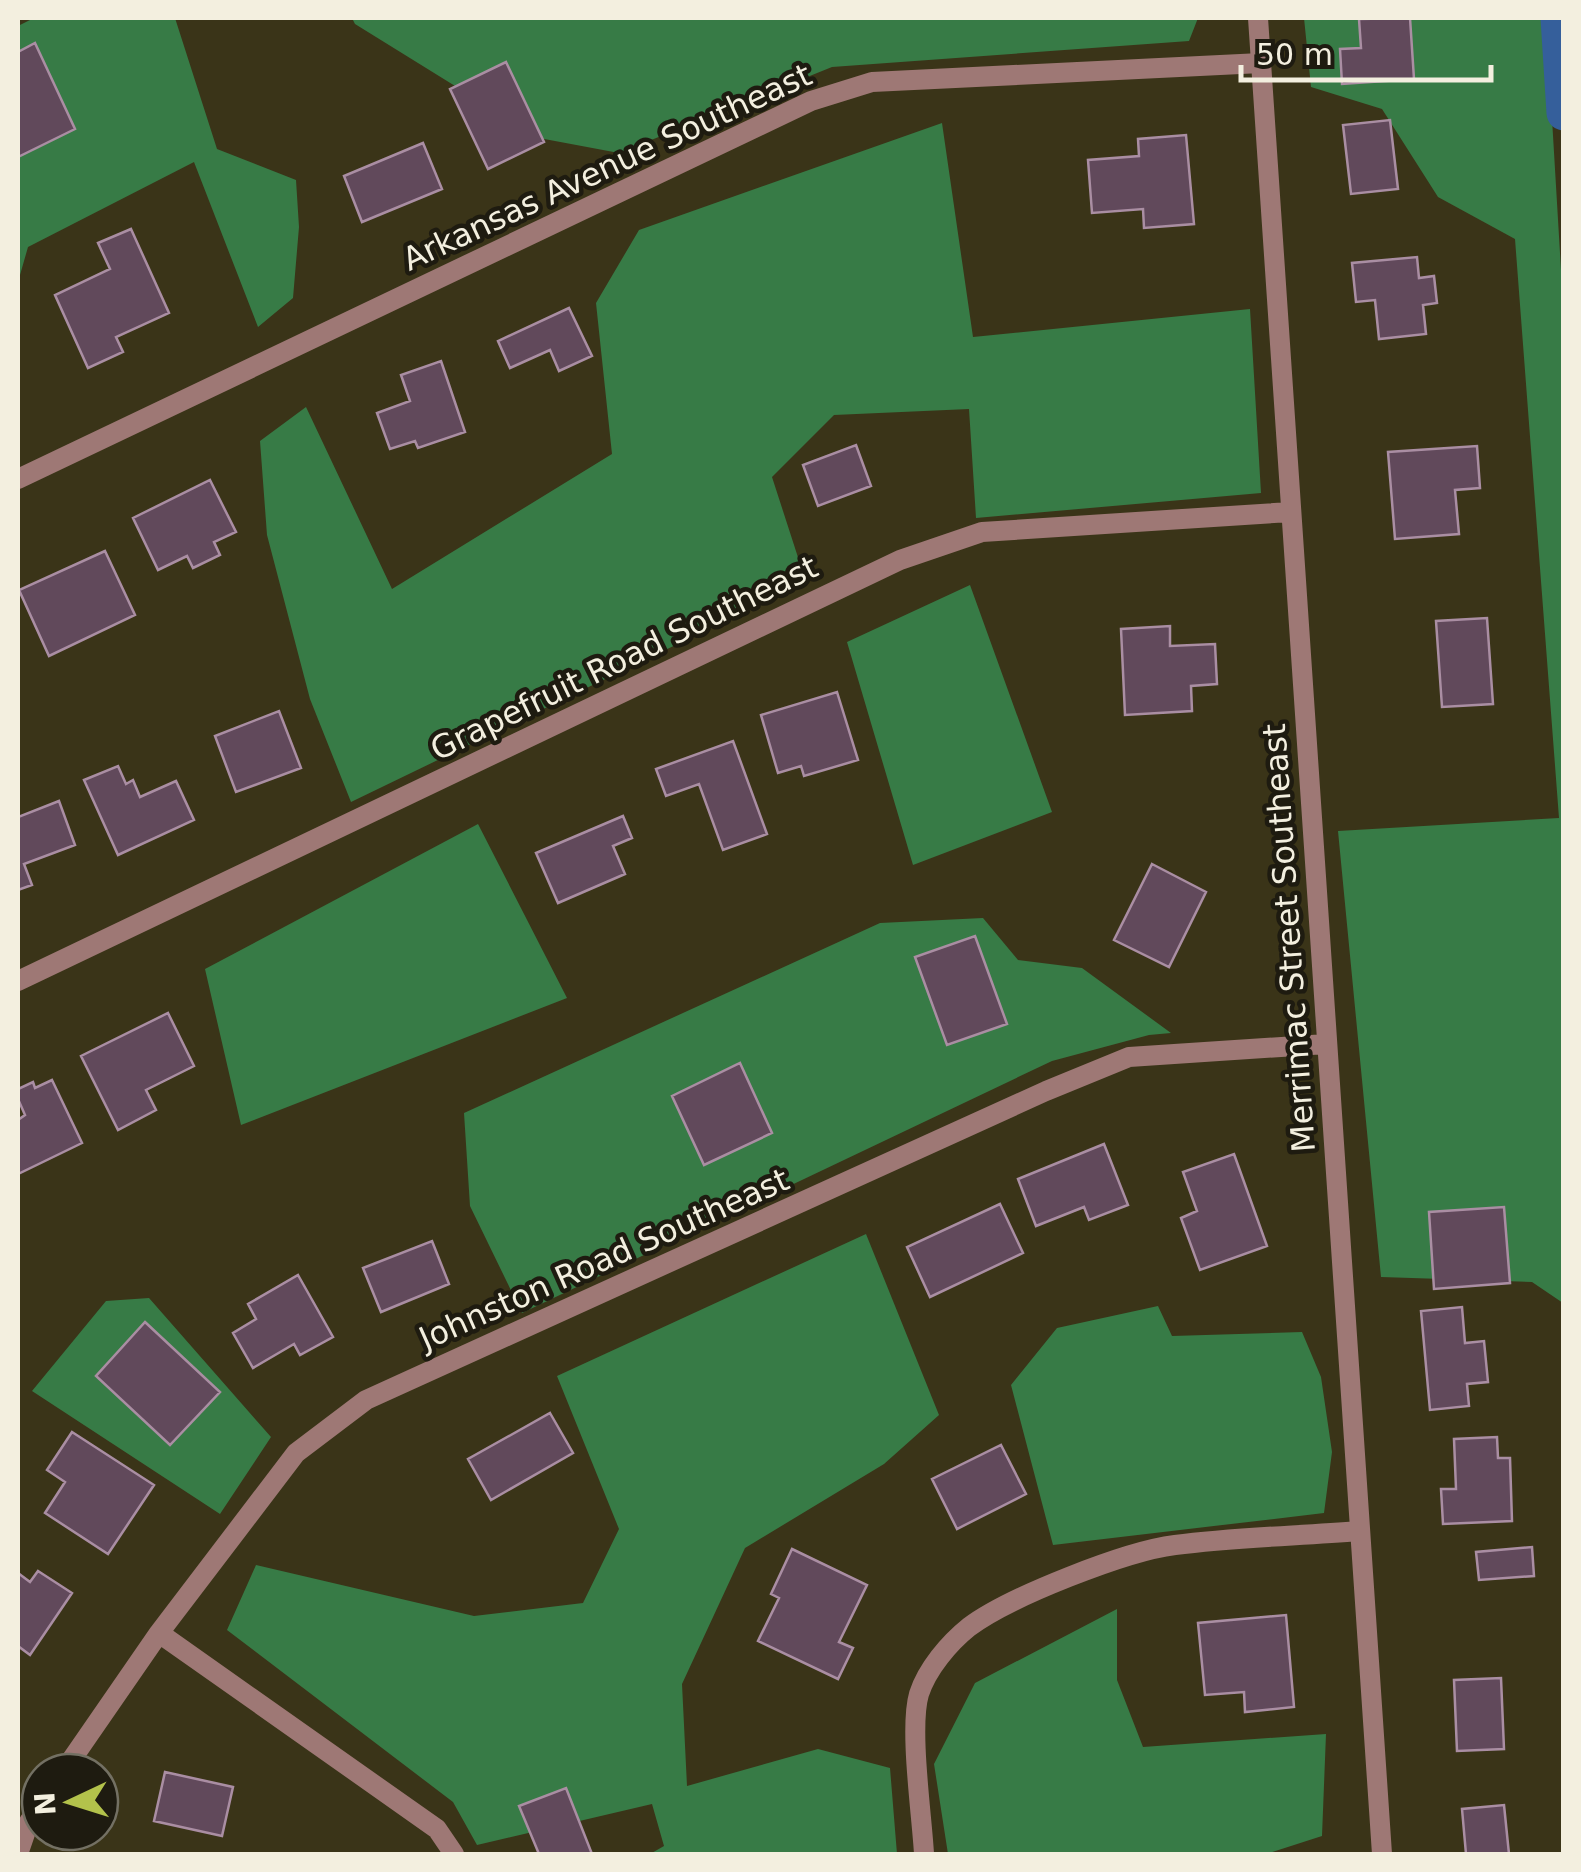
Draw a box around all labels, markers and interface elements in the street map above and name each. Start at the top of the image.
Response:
scale bar [1241,20,1491,82]
text: 50 m [1256,37,1333,72]
street label: Arkansas Avenue Southeast [397,55,817,279]
street label: Grapefruit Road Southeast [424,548,824,768]
street label: Merrimac Street Southeast [1255,722,1323,1154]
street label: Johnston Road Southeast [411,1160,795,1359]
north arrow [20,1752,120,1852]
text: N [28,1791,63,1817]

